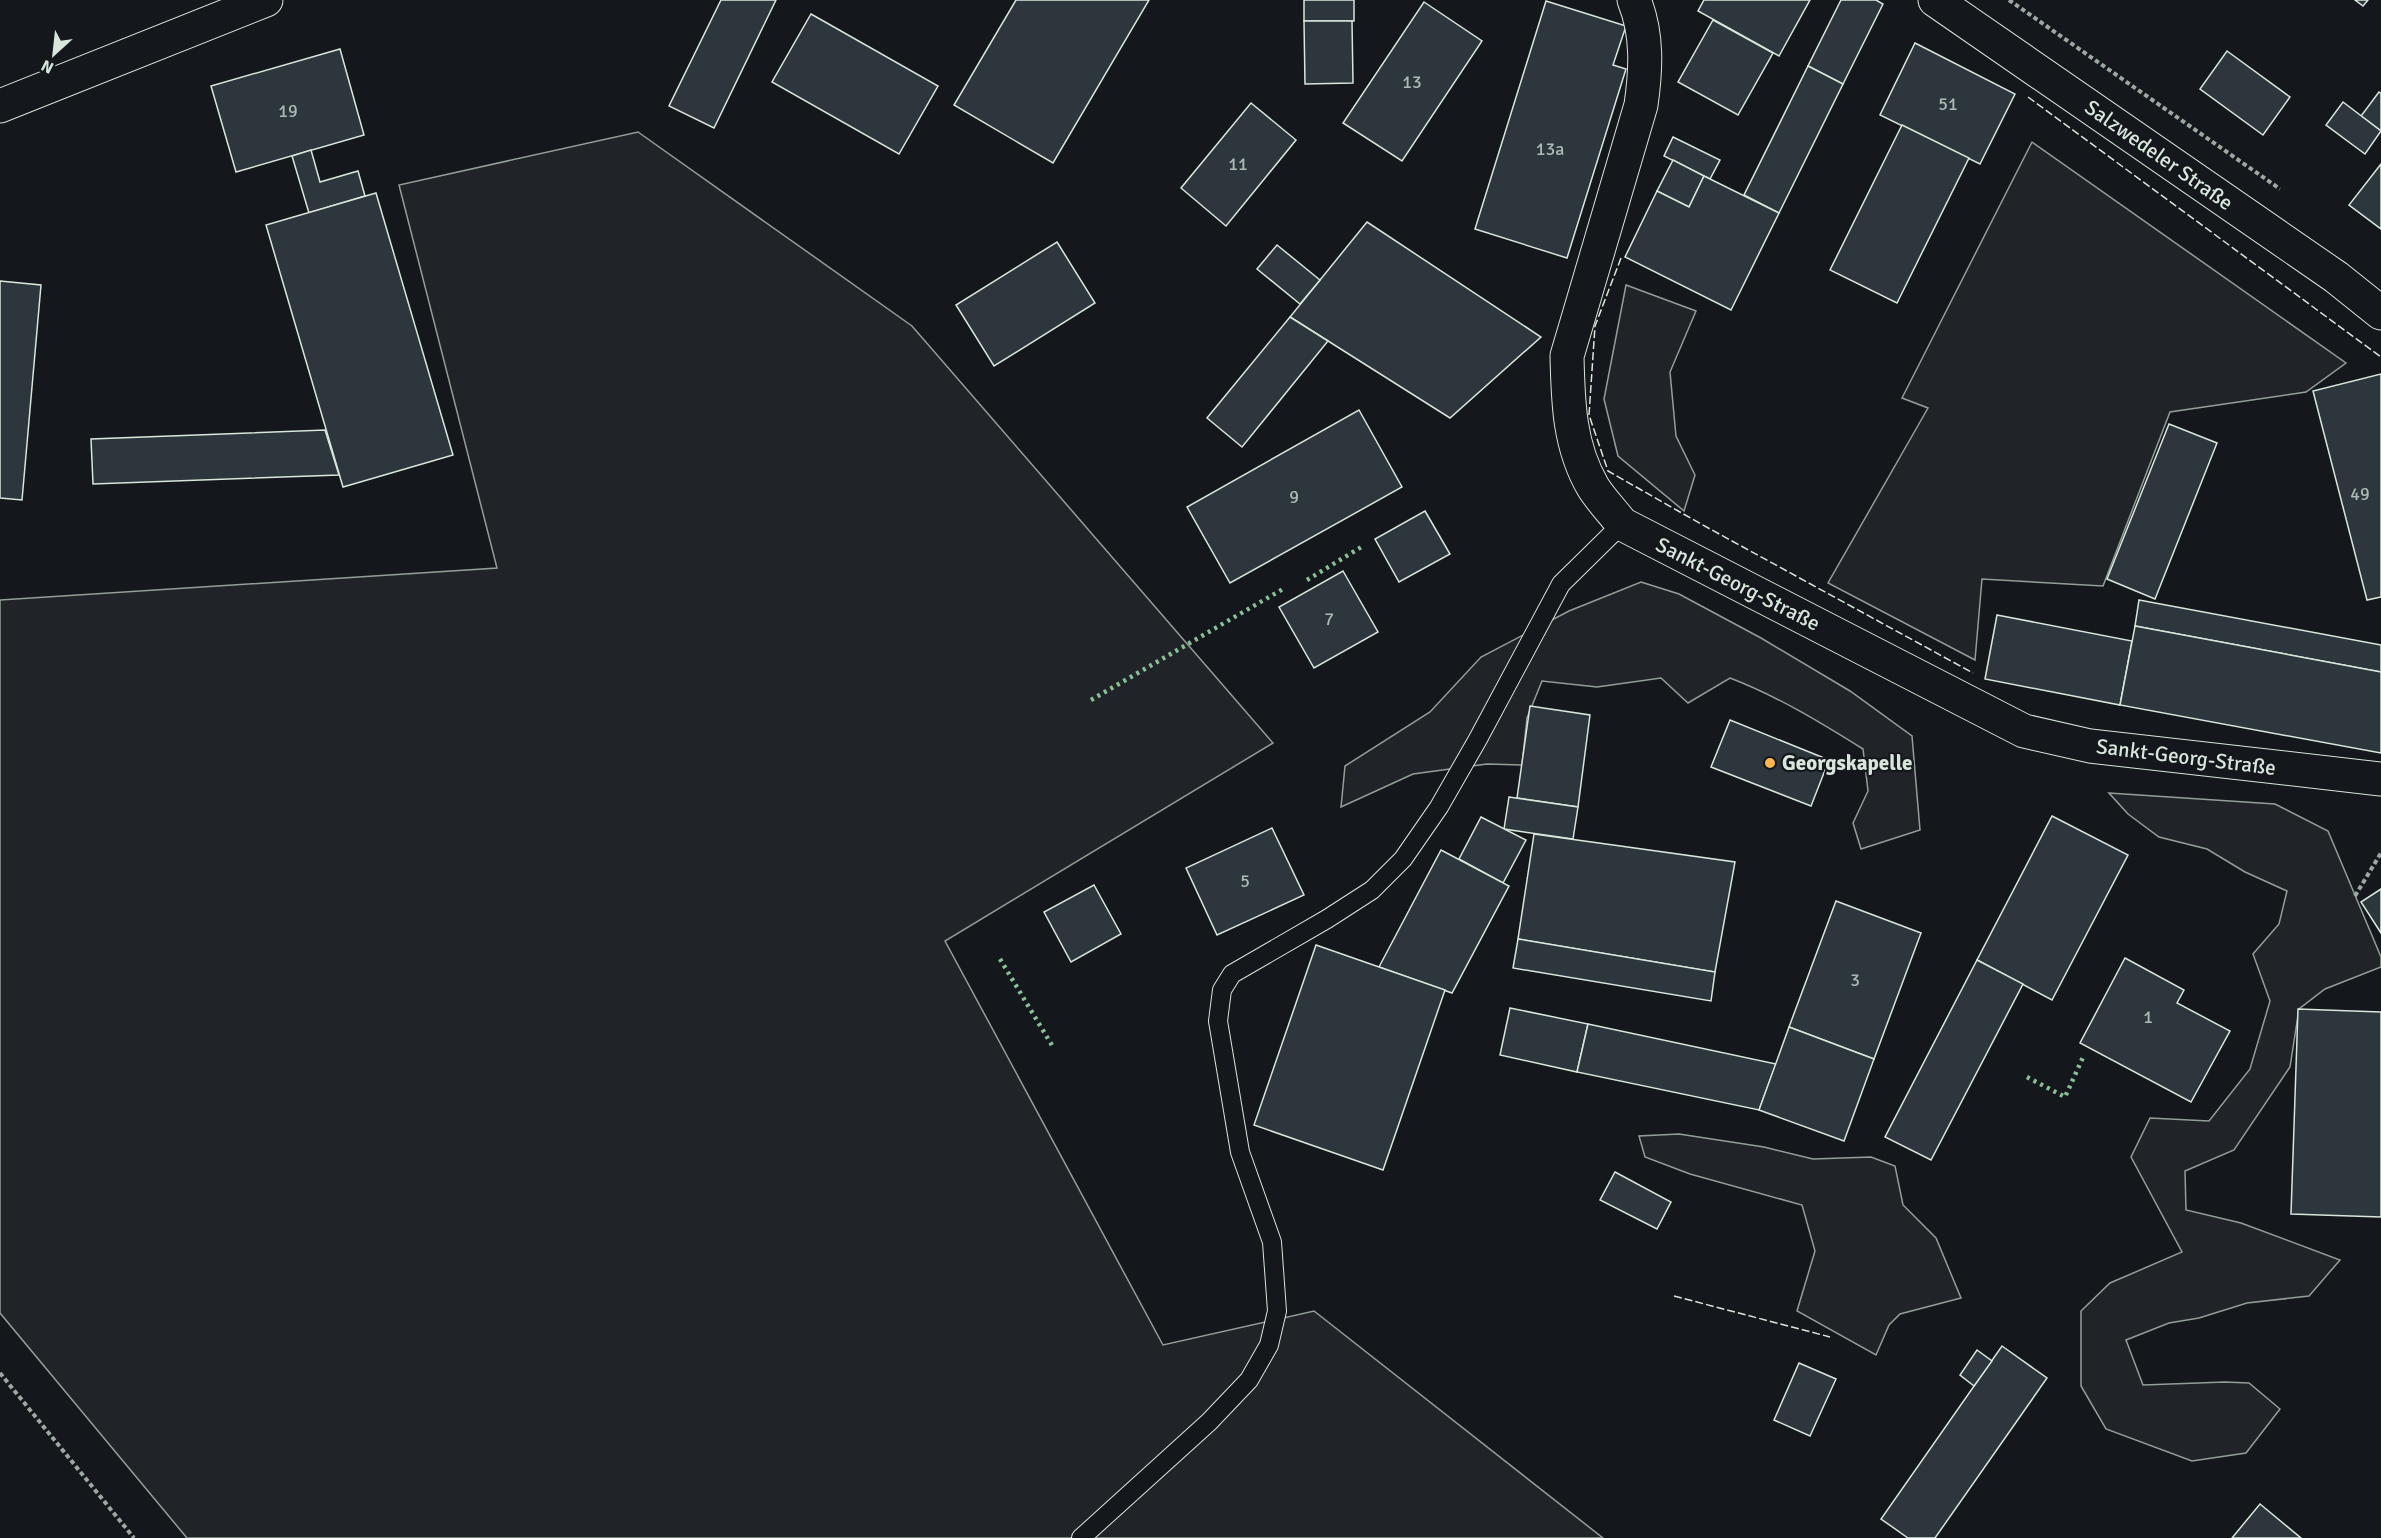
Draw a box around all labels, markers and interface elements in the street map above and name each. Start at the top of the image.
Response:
north arrow [24,24,84,84]
text: N [38,55,57,78]
house number: 13 [1402,71,1422,93]
house number: 51 [1938,93,1958,115]
street label: Salzwedeler Straße [2080,94,2238,216]
house number: 19 [278,100,298,122]
house number: 13a [1536,138,1564,160]
house number: 11 [1228,153,1248,175]
house number: 49 [2350,483,2370,505]
house number: 9 [1289,486,1299,508]
street label: Sankt-Georg-Straße [1652,531,1824,637]
house number: 7 [1324,608,1334,630]
street label: Sankt-Georg-Straße [2095,733,2277,781]
place label: Georgskapelle [1782,750,1912,776]
marker: Georgskapelle [1763,756,1777,770]
house number: 5 [1240,870,1250,892]
house number: 3 [1850,969,1860,991]
house number: 1 [2143,1006,2153,1028]

